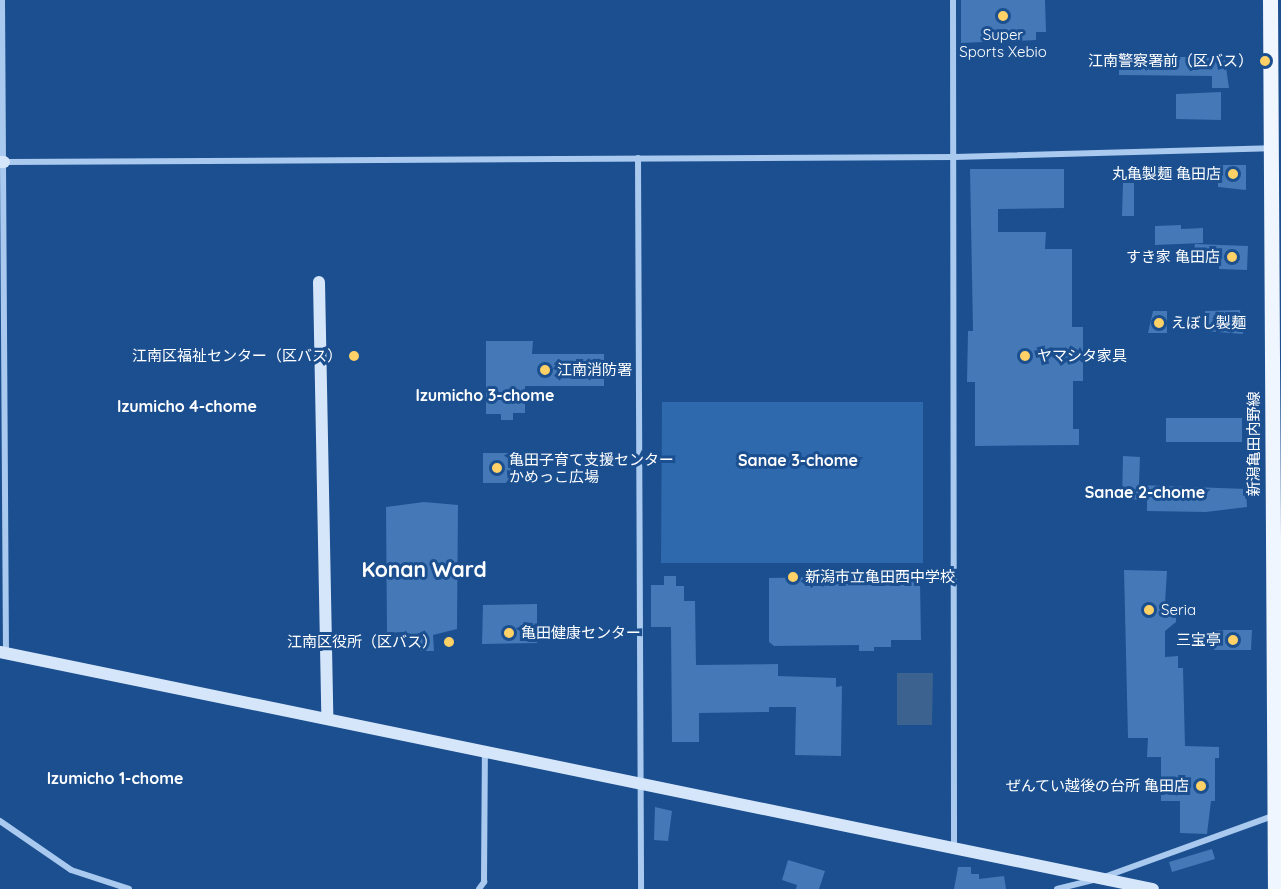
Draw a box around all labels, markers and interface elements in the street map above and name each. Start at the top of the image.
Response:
marker: Super Sports Xebio [996,9,1010,23]
place label: Super Sports Xebio [959,25,1047,60]
place label: 江南警察署前（区バス） [1088,52,1253,70]
marker: 江南警察署前（区バス） [1258,54,1272,68]
place label: 丸亀製麺 亀田店 [1112,165,1221,183]
marker: 丸亀製麺 亀田店 [1226,167,1240,181]
place label: すき家 亀田店 [1126,248,1220,266]
marker: すき家 亀田店 [1225,250,1239,264]
place label: えぼし製麺 [1171,314,1246,332]
marker: えぼし製麺 [1152,316,1166,330]
place label: 江南区福祉センター（区バス） [132,347,342,365]
place label: ヤマシタ家具 [1037,347,1127,365]
marker: 江南区福祉センター（区バス） [347,349,361,363]
marker: ヤマシタ家具 [1018,349,1032,363]
place label: 江南消防署 [557,361,632,379]
marker: 江南消防署 [538,363,552,377]
district label: Izumicho 3-chome [415,385,555,405]
street label: 新潟亀田内野線 [1245,392,1263,496]
district label: Izumicho 4-chome [117,396,257,416]
place label: 亀田子育て支援センター かめっこ広場 [509,450,674,485]
district label: Sanae 3-chome [738,450,858,470]
marker: 亀田子育て支援センター かめっこ広場 [490,461,504,475]
district label: Sanae 2-chome [1085,482,1205,502]
district label: Konan Ward [361,556,487,582]
place label: 新潟市立亀田西中学校 [805,568,955,586]
marker: 新潟市立亀田西中学校 [786,570,800,584]
place label: Seria [1161,601,1196,619]
marker: Seria [1142,603,1156,617]
place label: 亀田健康センター [521,624,641,642]
marker: 亀田健康センター [502,626,516,640]
place label: 三宝亭 [1176,631,1221,649]
place label: 江南区役所（区バス） [287,633,437,651]
marker: 三宝亭 [1226,633,1240,647]
marker: 江南区役所（区バス） [442,635,456,649]
district label: Izumicho 1-chome [47,768,183,788]
place label: ぜんてい越後の台所 亀田店 [1005,777,1189,795]
marker: ぜんてい越後の台所 亀田店 [1194,779,1208,793]

